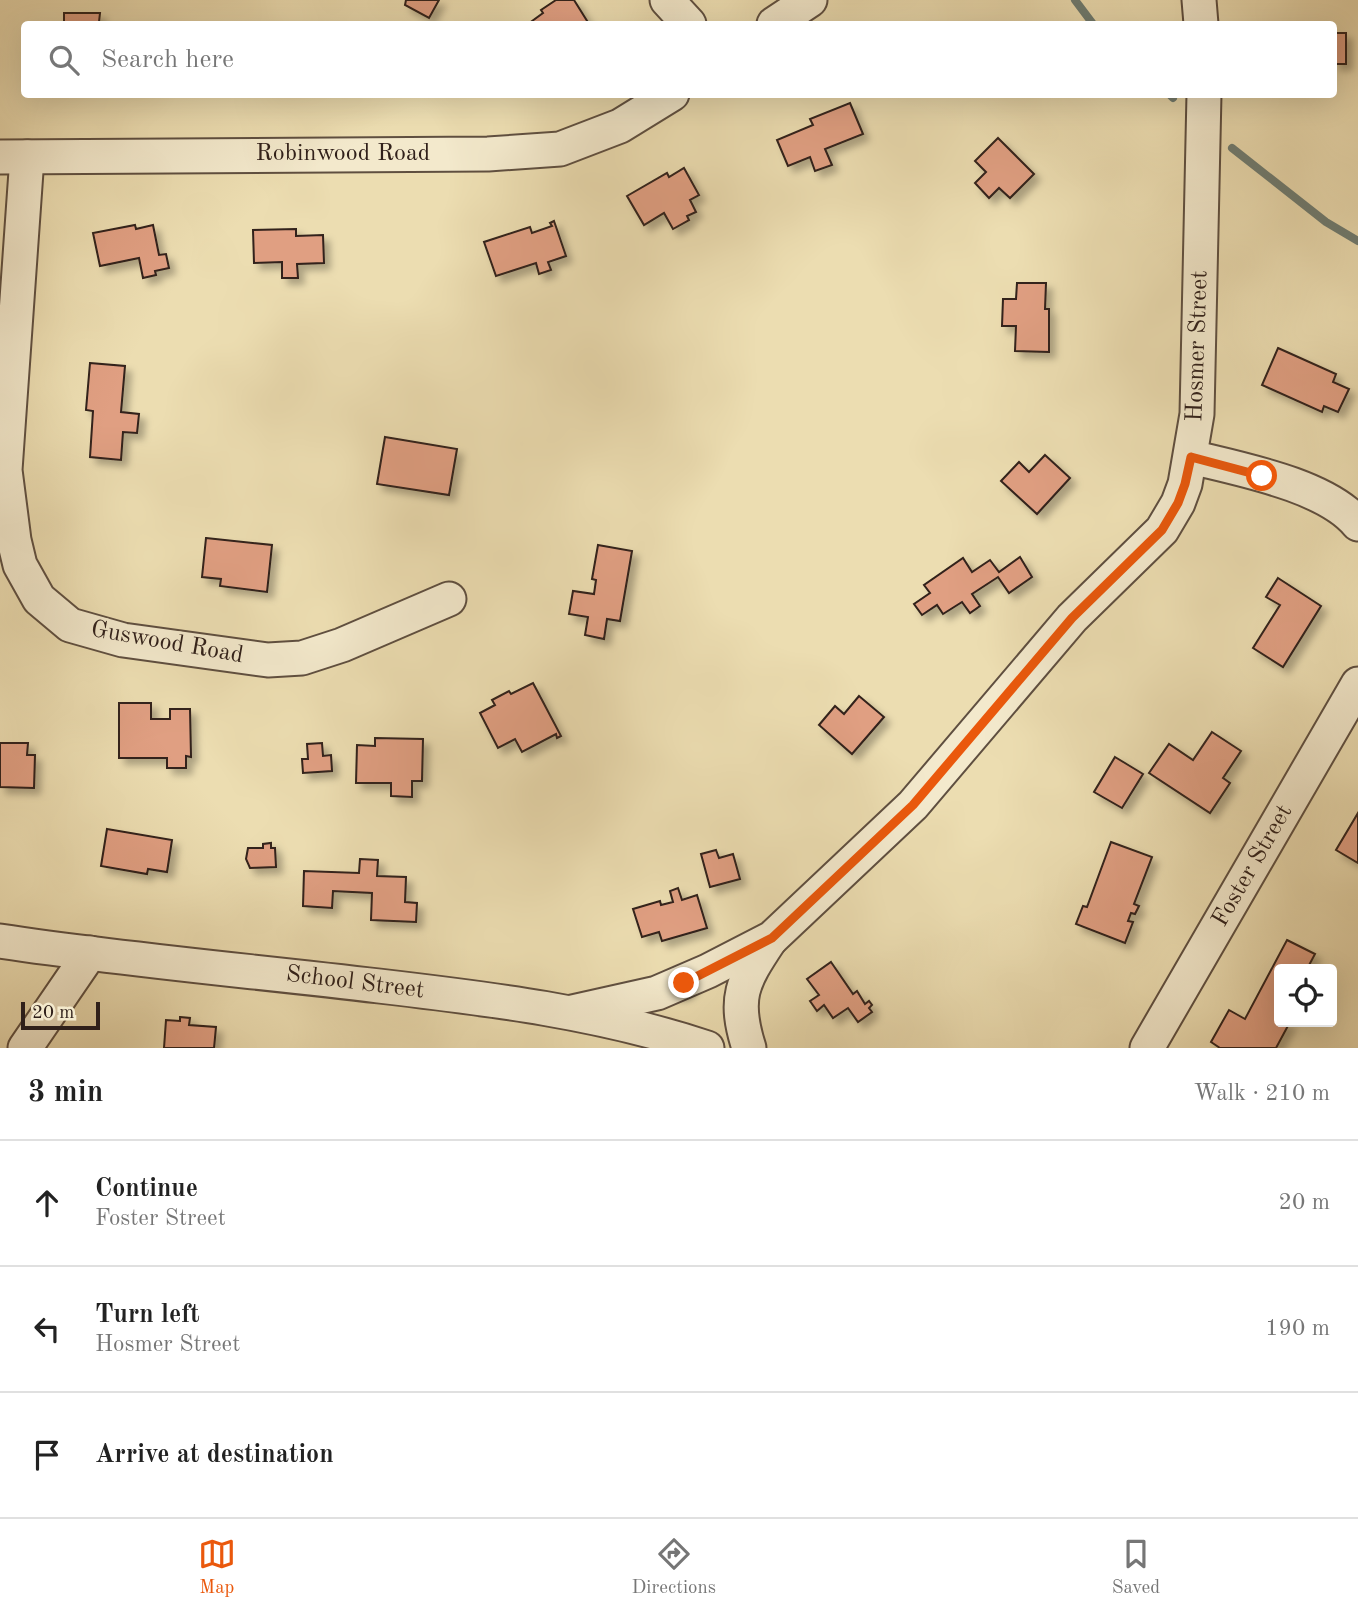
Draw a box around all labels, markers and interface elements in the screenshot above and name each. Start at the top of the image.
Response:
search box [21,21,1337,98]
icon: search [45,41,83,79]
text: Search here [101,47,234,73]
street label: Robinwood Road [256,142,430,166]
street label: Hosmer Street [1183,270,1213,422]
route start [1246,460,1277,491]
street label: Guswood Road [89,618,245,668]
street label: Foster Street [1209,801,1297,931]
street label: School Street [285,963,425,1003]
map controls [1274,964,1337,1027]
button: locate [1274,964,1337,1027]
route end [668,967,699,998]
scale bar [21,999,100,1031]
text: 20 m [32,1004,74,1023]
text: 3 min [28,1078,103,1108]
text: Walk · 210 m [1194,1082,1330,1105]
text: Continue [95,1176,198,1202]
icon: ahead [28,1184,66,1222]
text: 20 m [1279,1191,1330,1214]
text: Foster Street [95,1207,226,1230]
text: Turn left [95,1302,200,1328]
icon: left [28,1310,66,1348]
text: 190 m [1265,1317,1330,1340]
text: Hosmer Street [95,1333,240,1356]
icon: arrive [28,1436,66,1474]
text: Arrive at destination [95,1442,334,1468]
tab: Map [198,1535,236,1600]
tab: Directions [632,1535,716,1600]
tab: Saved [1112,1535,1160,1600]

